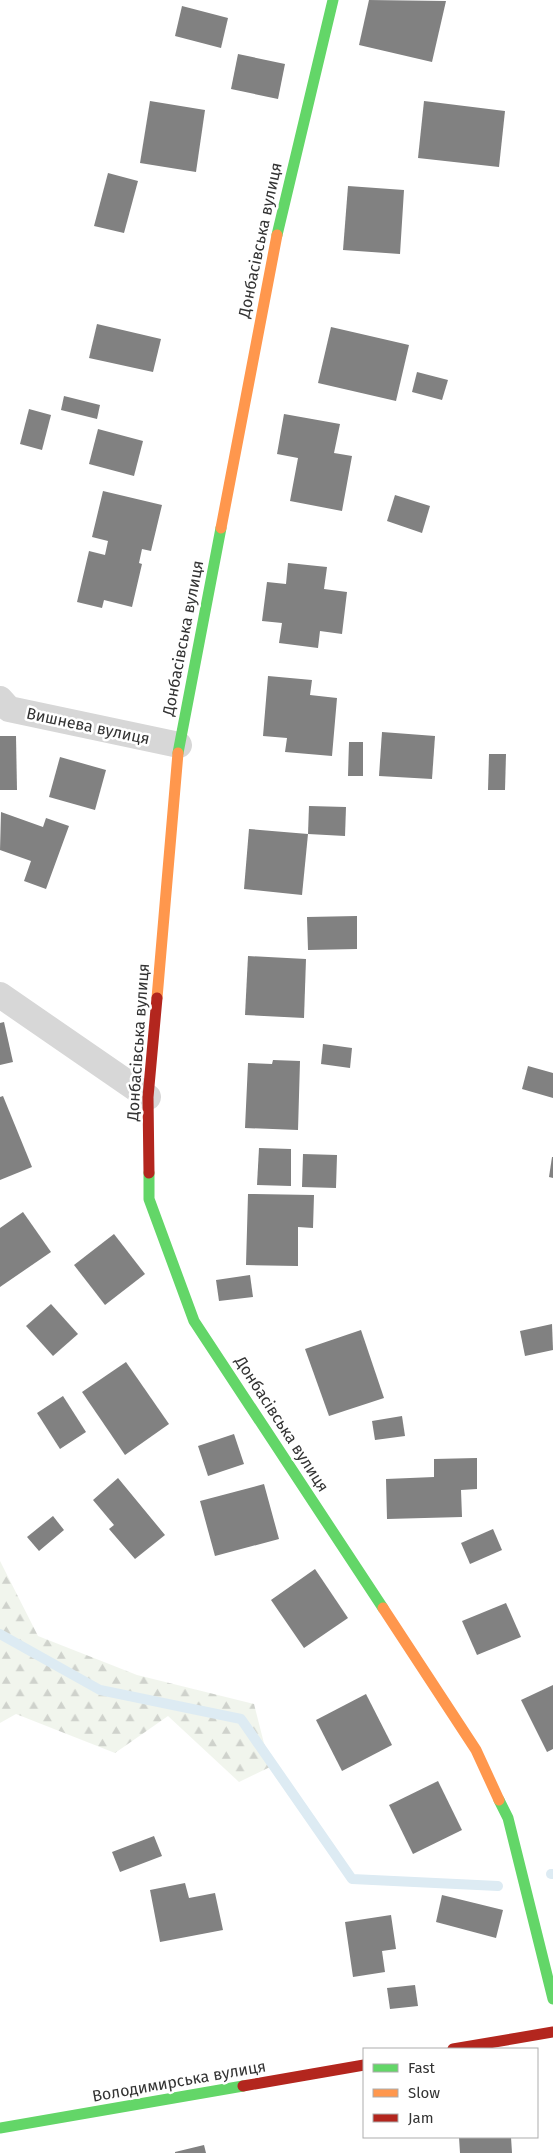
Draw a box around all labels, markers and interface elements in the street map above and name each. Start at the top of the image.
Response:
street label: Донбасівська вулиця [234,161,286,320]
street label: Донбасівська вулиця [158,559,207,718]
street label: Вишнева вулиця [25,704,151,748]
street label: Донбасівська вулиця [123,963,153,1122]
street label: Донбасівська вулиця [230,1352,333,1495]
legend [363,2048,538,2138]
street label: Володимирська вулиця [91,2056,267,2106]
text: Fast [408,2059,435,2077]
text: Slow [408,2084,440,2102]
text: Jam [408,2109,434,2127]

